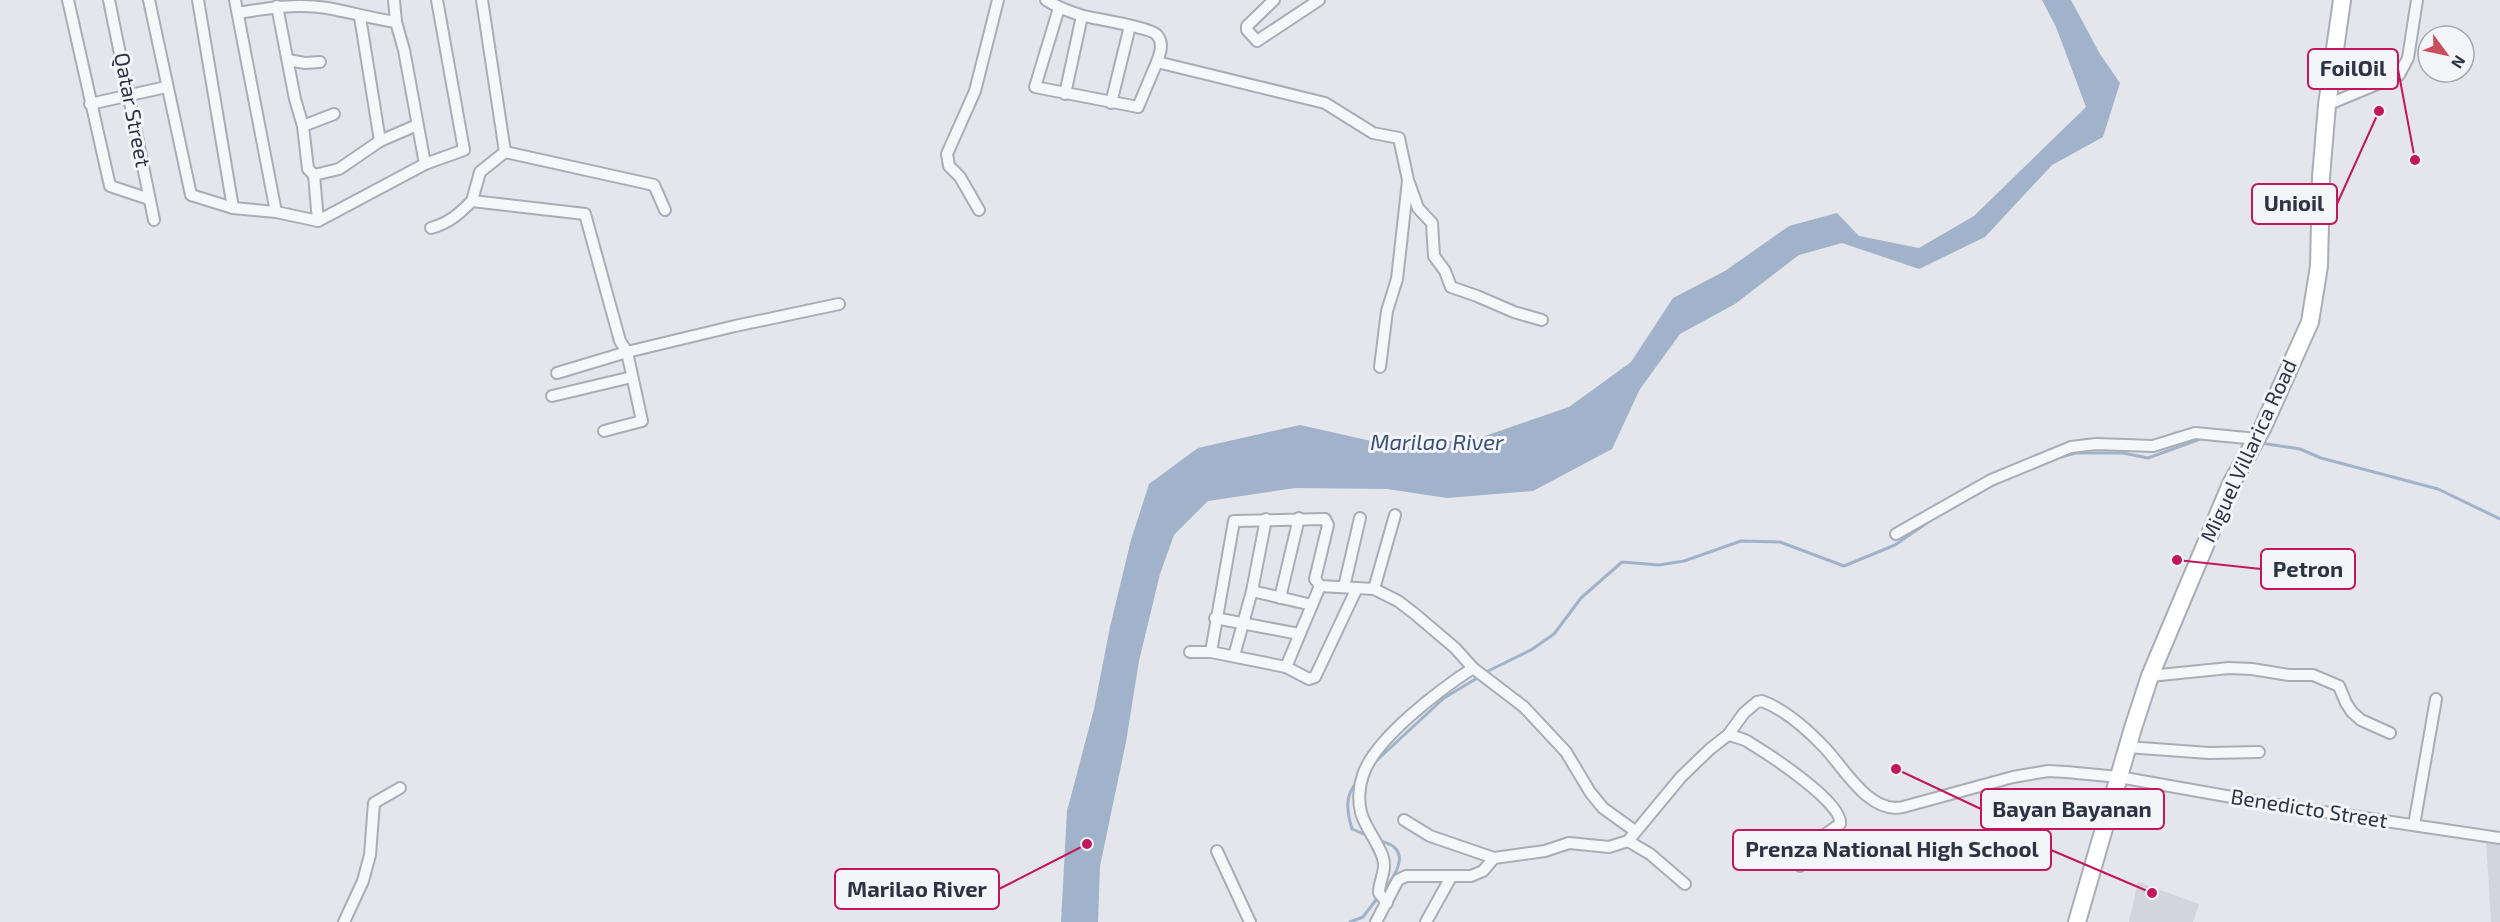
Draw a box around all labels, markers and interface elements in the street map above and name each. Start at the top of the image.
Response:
north arrow [2416,24,2476,84]
callout: FoilOil [2308,49,2398,89]
street label: Qatar Street [109,50,157,169]
text: N [2448,52,2470,72]
text: FoilOil [2320,54,2387,80]
callout: Unioil [2252,184,2337,224]
text: Unioil [2264,189,2325,215]
street label: Miguel Villarica Road [2194,355,2301,546]
water label: Marilao River [1370,428,1505,454]
callout: Petron [2261,549,2355,589]
text: Petron [2273,555,2343,581]
street label: Benedicto Street [2229,783,2389,832]
callout: Bayan Bayanan [1981,789,2164,829]
text: Bayan Bayanan [1992,795,2152,822]
callout: Prenza National High School [1733,830,2051,870]
text: Prenza National High School [1745,835,2040,861]
callout: Marilao River [835,869,999,909]
text: Marilao River [847,875,988,901]

